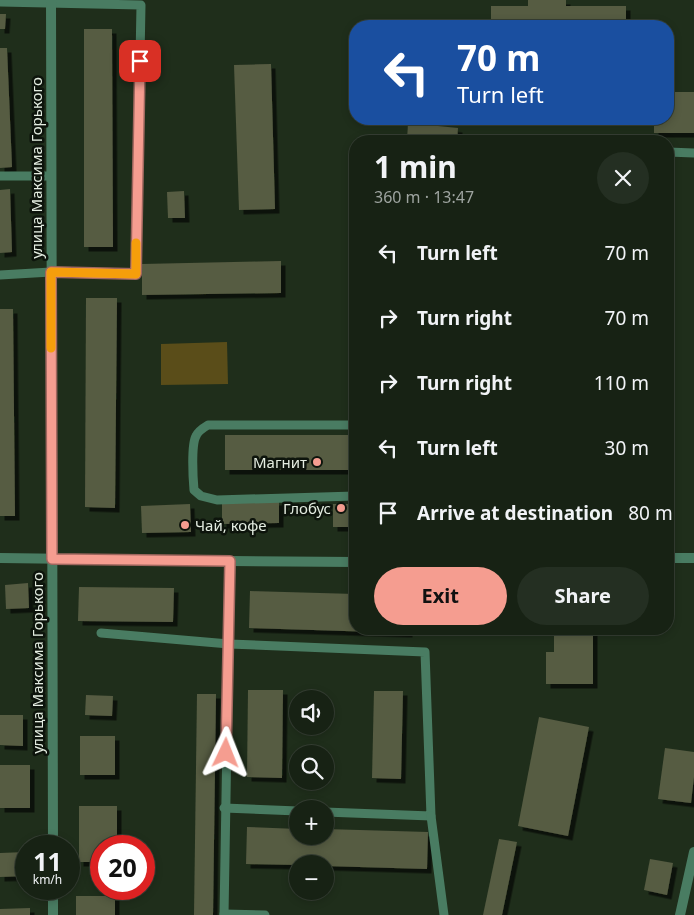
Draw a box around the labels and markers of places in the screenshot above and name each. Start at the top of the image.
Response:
pin [119,40,161,82]
place label: Магнит [253,452,307,472]
marker: Магнит [311,456,323,468]
place label: Глобус [283,498,331,518]
marker: Глобус [335,502,347,514]
place label: Чай, кофе [195,515,267,535]
marker: Чай, кофе [179,519,191,531]

